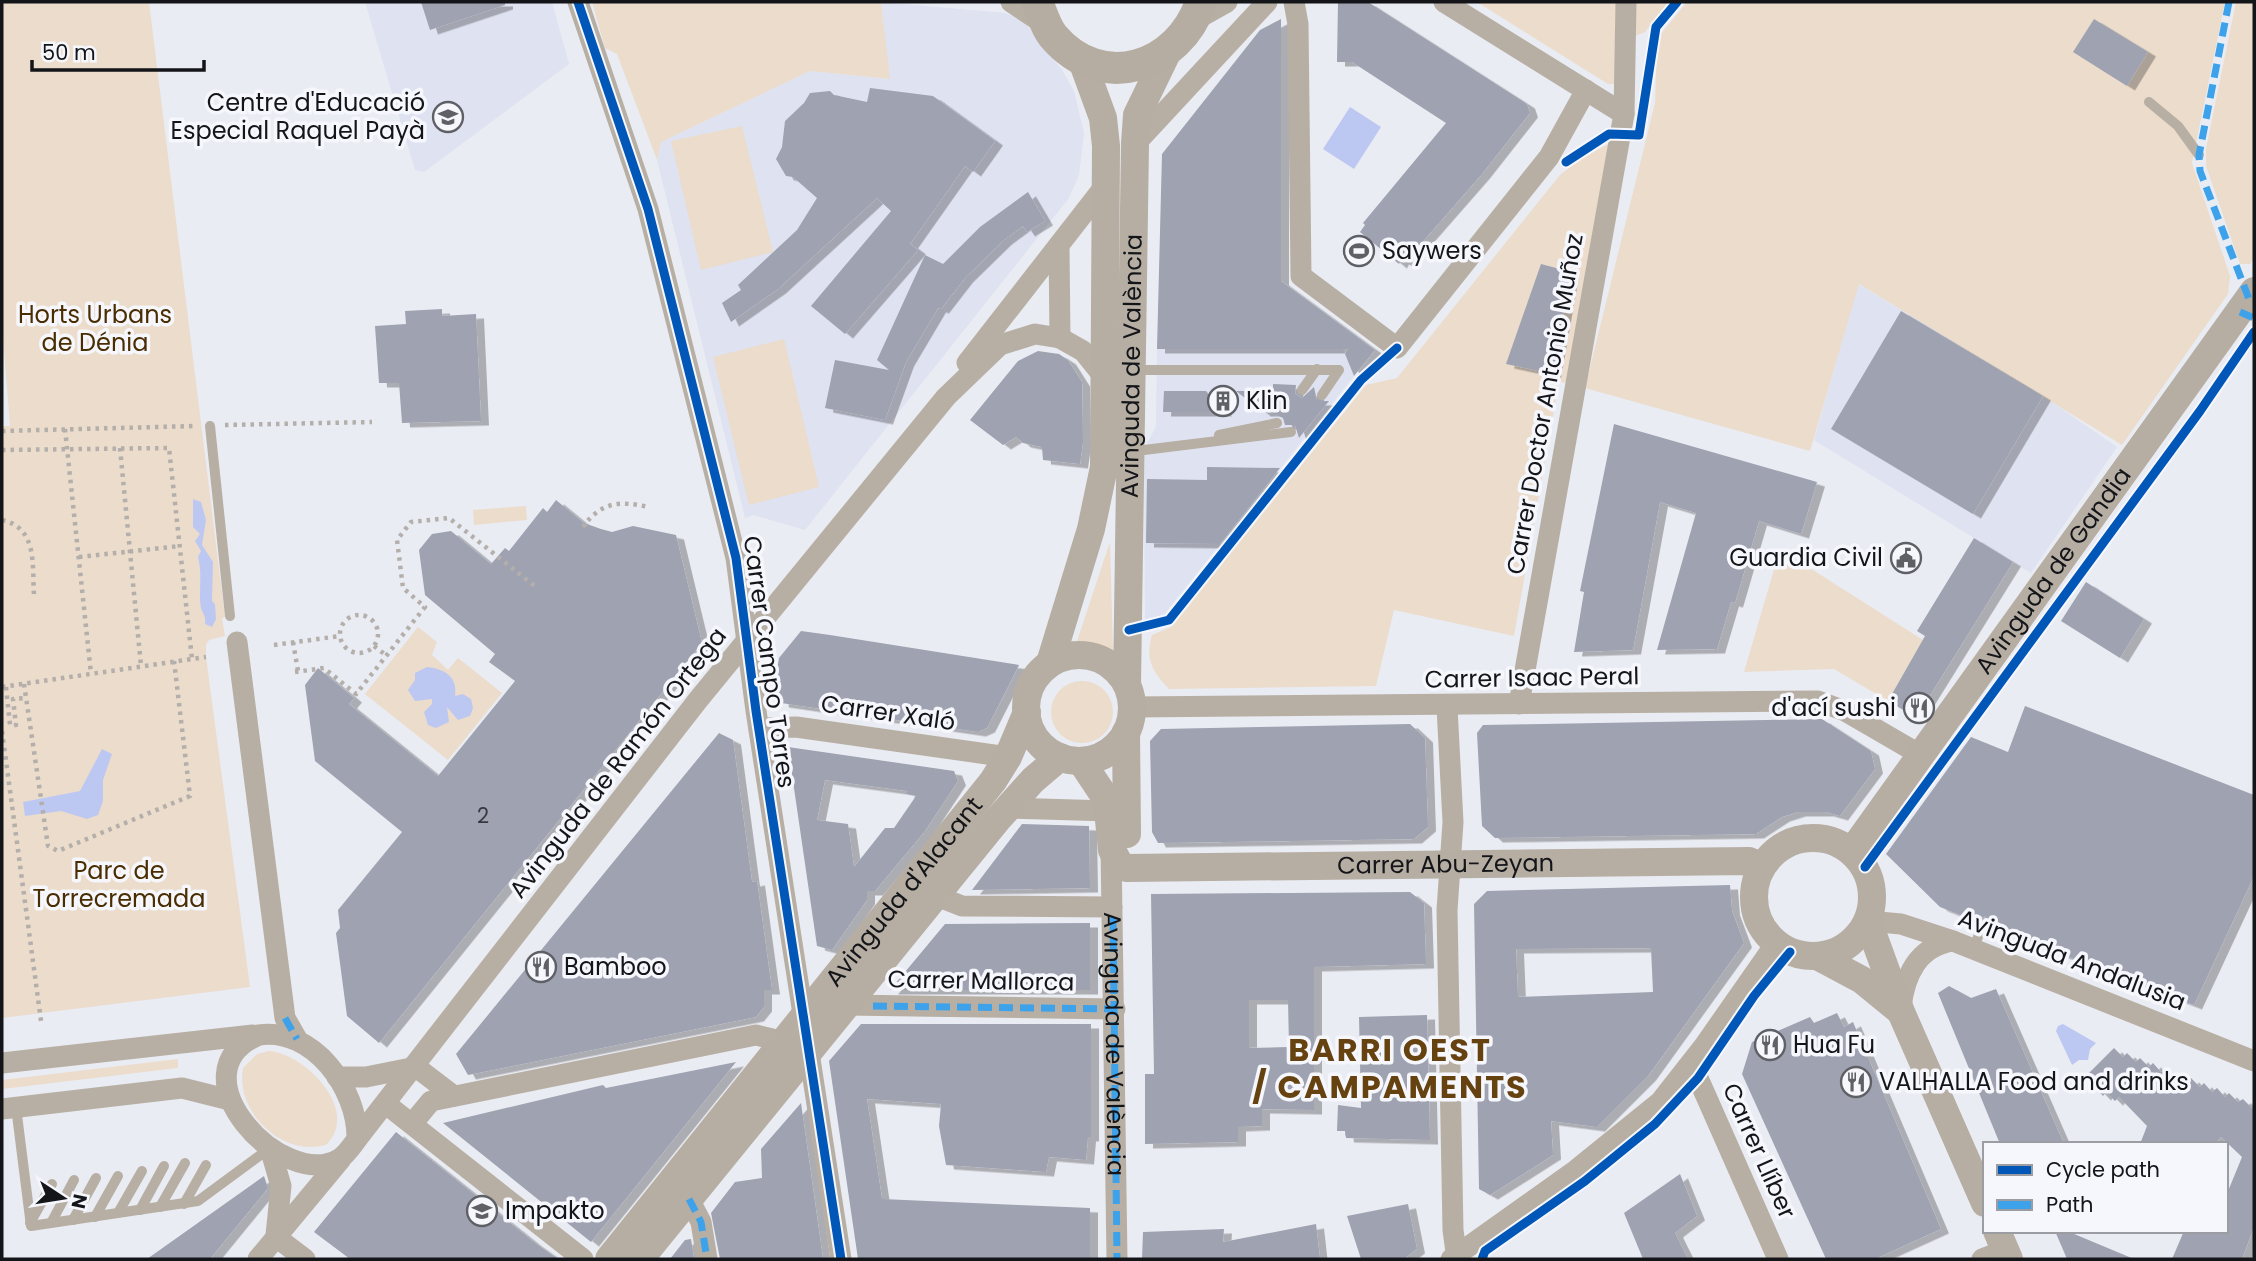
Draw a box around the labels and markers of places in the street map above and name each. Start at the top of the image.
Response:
place label: Centre d'Educació Especial Raquel Payà [171,86,425,147]
school or university icon: Centre d'Educació Especial Raquel Payà [431,100,465,134]
sports icon: Saywers [1342,234,1376,268]
place label: Saywers [1382,234,1482,267]
building icon: Klin [1206,384,1240,418]
place label: Klin [1246,384,1288,417]
place label: Guardia Civil [1729,541,1883,574]
public building icon: Guardia Civil [1889,541,1923,575]
place label: d'ací sushi [1771,691,1896,724]
restaurant icon: d'ací sushi [1902,691,1936,725]
restaurant icon: Bamboo [524,950,558,984]
place label: Bamboo [564,950,667,983]
restaurant icon: Hua Fu [1753,1028,1787,1062]
place label: Hua Fu [1793,1028,1875,1061]
restaurant icon: VALHALLA Food and drinks [1839,1065,1873,1099]
place label: VALHALLA Food and drinks [1879,1065,2189,1098]
school or university icon: Impakto [465,1194,499,1228]
place label: Impakto [505,1194,605,1227]

